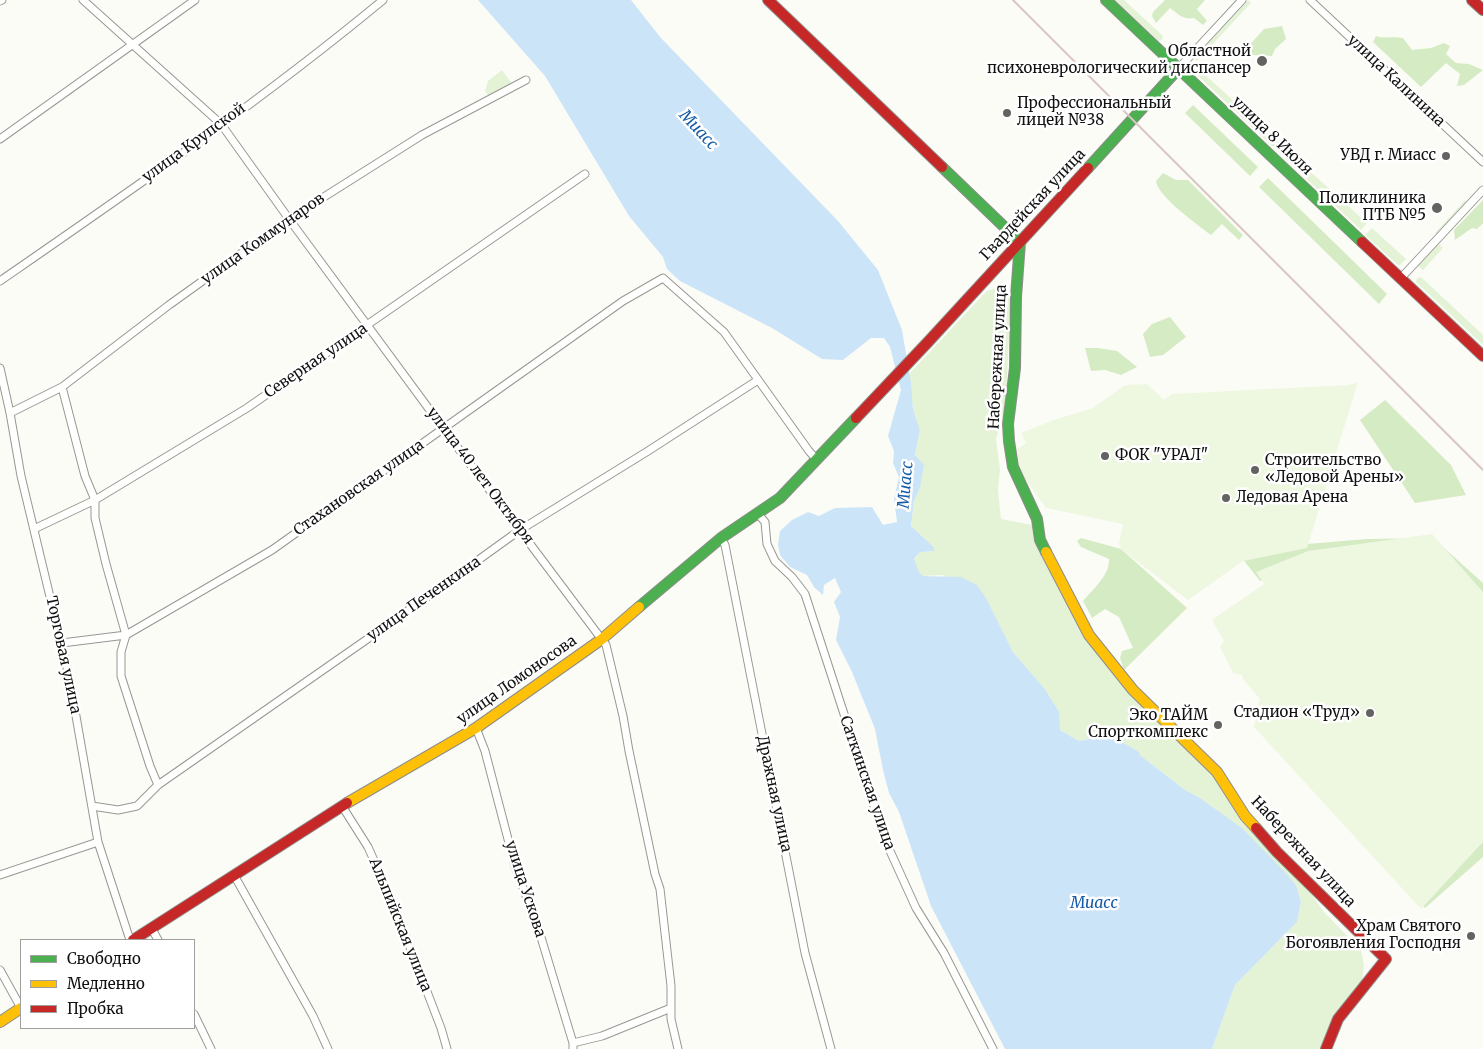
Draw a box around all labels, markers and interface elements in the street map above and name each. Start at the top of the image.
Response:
street label: улица Калинина [1344,31,1448,131]
place label: Областной психоневрологический диспансер [987,43,1251,78]
marker: Областной психоневрологический диспансер [1255,54,1269,68]
street label: улица 8 Июля [1228,93,1316,179]
place label: Профессиональный лицей №38 [1017,95,1171,130]
street label: улица Крупской [139,100,249,186]
water label: Миасс [675,106,721,154]
marker: Профессиональный лицей №38 [1001,107,1013,119]
street label: Гвардейская улица [977,145,1089,265]
place label: УВД г. Миасс [1340,147,1436,165]
marker: УВД г. Миасс [1440,150,1452,162]
street label: улица Коммунаров [198,190,328,288]
place label: Поликлиника ПТБ №5 [1319,190,1426,225]
marker: Поликлиника ПТБ №5 [1430,201,1444,215]
street label: Набережная улица [985,284,1011,430]
street label: Северная улица [261,320,371,402]
street label: улица 40 лет Октября [423,404,537,548]
street label: Стахановская улица [290,436,428,540]
place label: ФОК "УРАЛ" [1115,447,1208,465]
marker: ФОК "УРАЛ" [1099,450,1111,462]
place label: Строительство «Ледовой Арены» [1265,452,1404,487]
water label: Миасс [894,460,918,510]
marker: Строительство «Ледовой Арены» [1249,464,1261,476]
place label: Ледовая Арена [1236,489,1348,507]
marker: Ледовая Арена [1220,492,1232,504]
street label: улица Печенкина [364,553,484,645]
street label: Торговая улица [42,594,84,716]
street label: улица Ломоносова [454,632,580,728]
place label: Стадион «Труд» [1234,704,1360,722]
place label: Эко ТАЙМ Спорткомплекс [1088,707,1208,742]
marker: Стадион «Труд» [1364,707,1376,719]
street label: Саткинская улица [836,714,898,852]
marker: Эко ТАЙМ Спорткомплекс [1212,719,1224,731]
street label: Дражная улица [753,734,795,854]
street label: Набережная улица [1247,793,1359,911]
street label: улица Ускова [501,838,549,940]
street label: Альпийская улица [365,856,435,994]
water label: Миасс [1070,893,1118,913]
place label: Храм Святого Богоявления Господня [1286,918,1461,953]
marker: Храм Святого Богоявления Господня [1465,930,1477,942]
legend [20,939,195,1029]
text: Свободно [67,949,141,968]
text: Медленно [67,974,145,993]
text: Пробка [67,999,124,1018]

